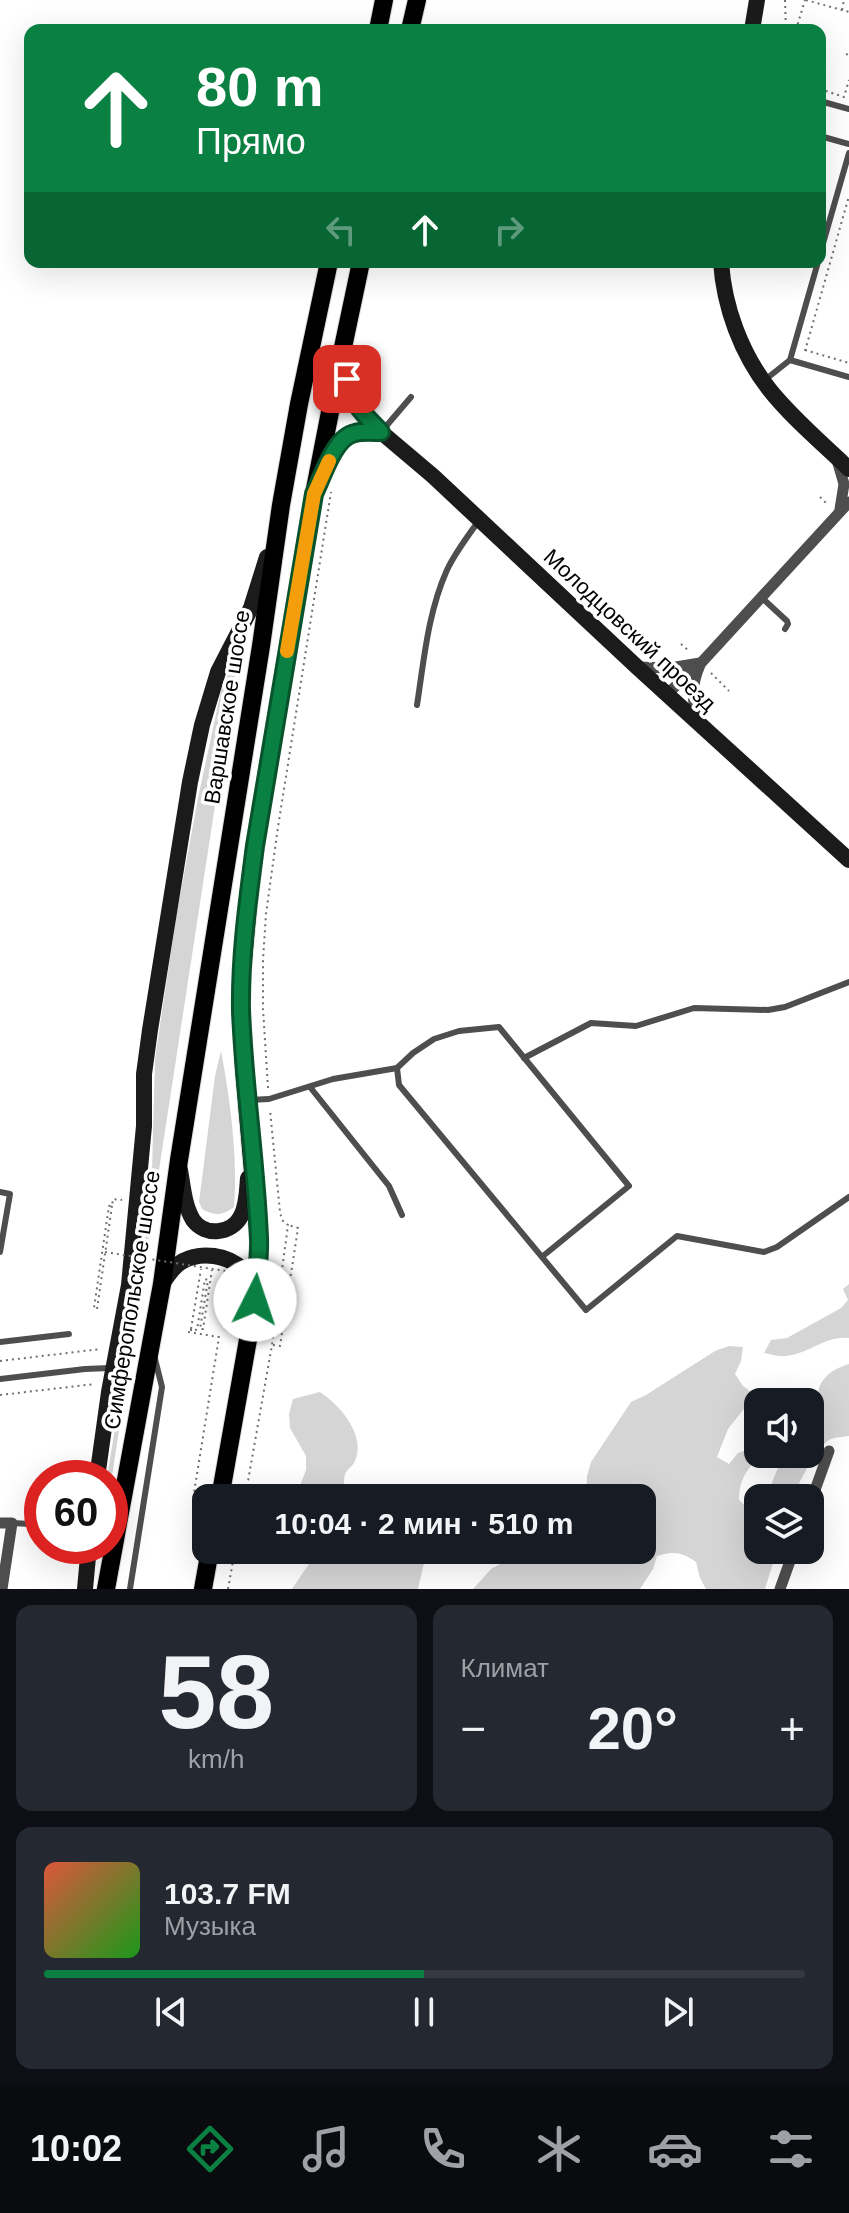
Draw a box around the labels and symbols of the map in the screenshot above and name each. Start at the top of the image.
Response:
pin [313,345,381,413]
street label: Молодцовский проезд [539,544,721,716]
street label: Варшавское шоссе [199,608,255,806]
street label: Симферопольское шоссе [99,1169,165,1431]
position arrow [213,1258,297,1342]
speed limit sign: 60 [24,1460,128,1564]

